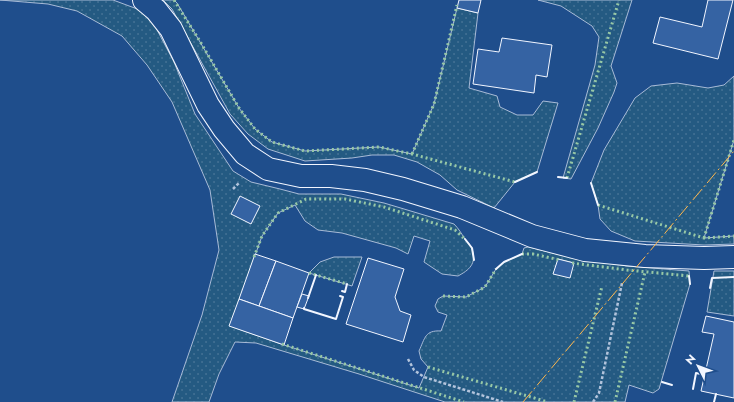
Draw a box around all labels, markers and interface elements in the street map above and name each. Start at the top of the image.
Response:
north arrow [678,346,718,386]
text: N [682,351,699,368]

